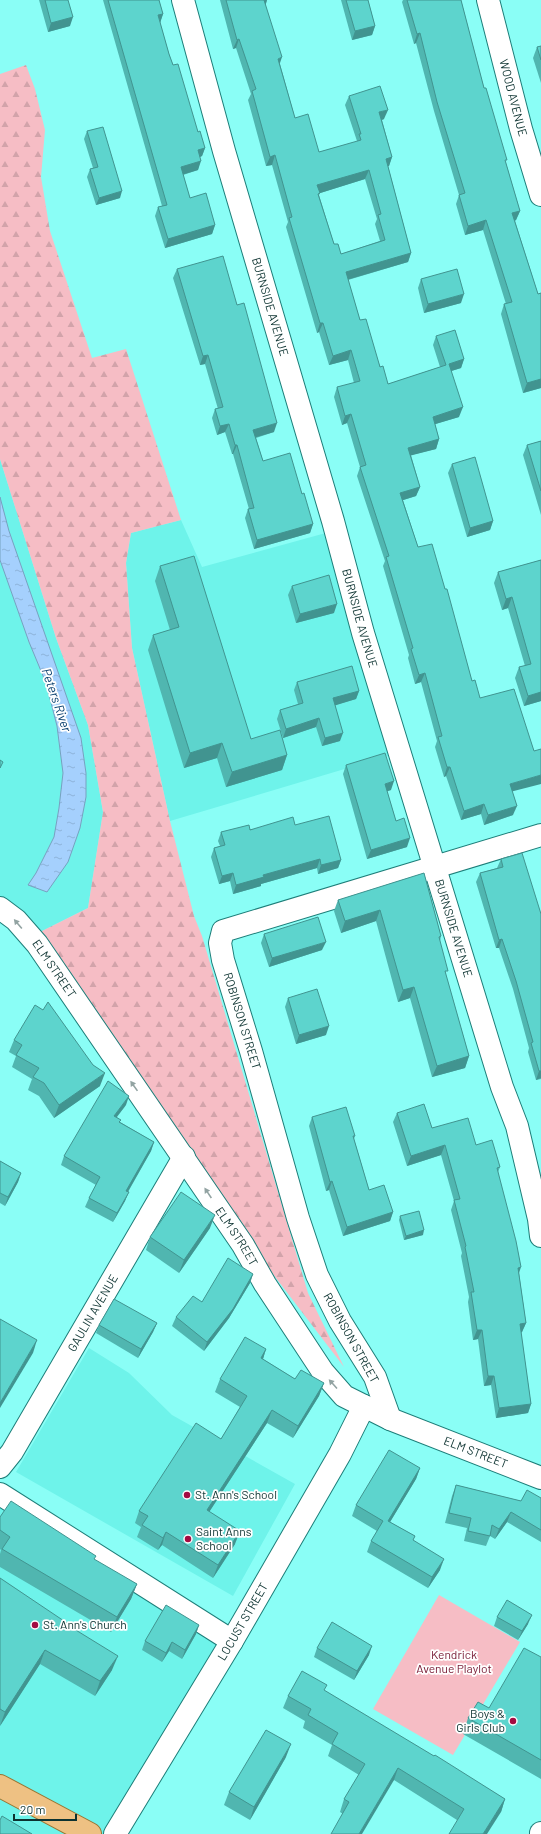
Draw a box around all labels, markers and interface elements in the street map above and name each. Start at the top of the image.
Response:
street label: WOOD AVENUE [497,58,531,138]
street label: BURNSIDE AVENUE [250,256,292,358]
street label: BURNSIDE AVENUE [340,567,381,669]
water label: Peters River [39,666,75,734]
street label: BURNSIDE AVENUE [433,877,476,979]
one-way arrow [14,919,22,929]
street label: ELM STREET [30,937,80,1000]
street label: ROBINSON STREET [222,970,264,1071]
one-way arrow [130,1081,138,1091]
one-way arrow [204,1188,212,1198]
street label: ELM STREET [213,1204,261,1268]
street label: GAULIN AVENUE [64,1272,120,1354]
street label: ROBINSON STREET [321,1290,383,1385]
one-way arrow [328,1379,337,1389]
street label: ELM STREET [442,1433,510,1470]
place label: St. Ann's School [195,1487,277,1501]
marker: St. Ann's School [182,1490,192,1500]
place label: Saint Anns School [196,1524,252,1552]
marker: Saint Anns School [183,1534,193,1544]
street label: LOCUST STREET [214,1580,270,1663]
place label: St. Ann's Church [43,1617,127,1631]
marker: St. Ann's Church [30,1620,40,1630]
park label: Kendrick Avenue Playlot [416,1647,492,1675]
place label: Boys & Girls Club [456,1706,505,1734]
marker: Boys & Girls Club [508,1716,518,1726]
scale bar [14,1796,76,1822]
text: 20 m [20,1802,46,1816]

